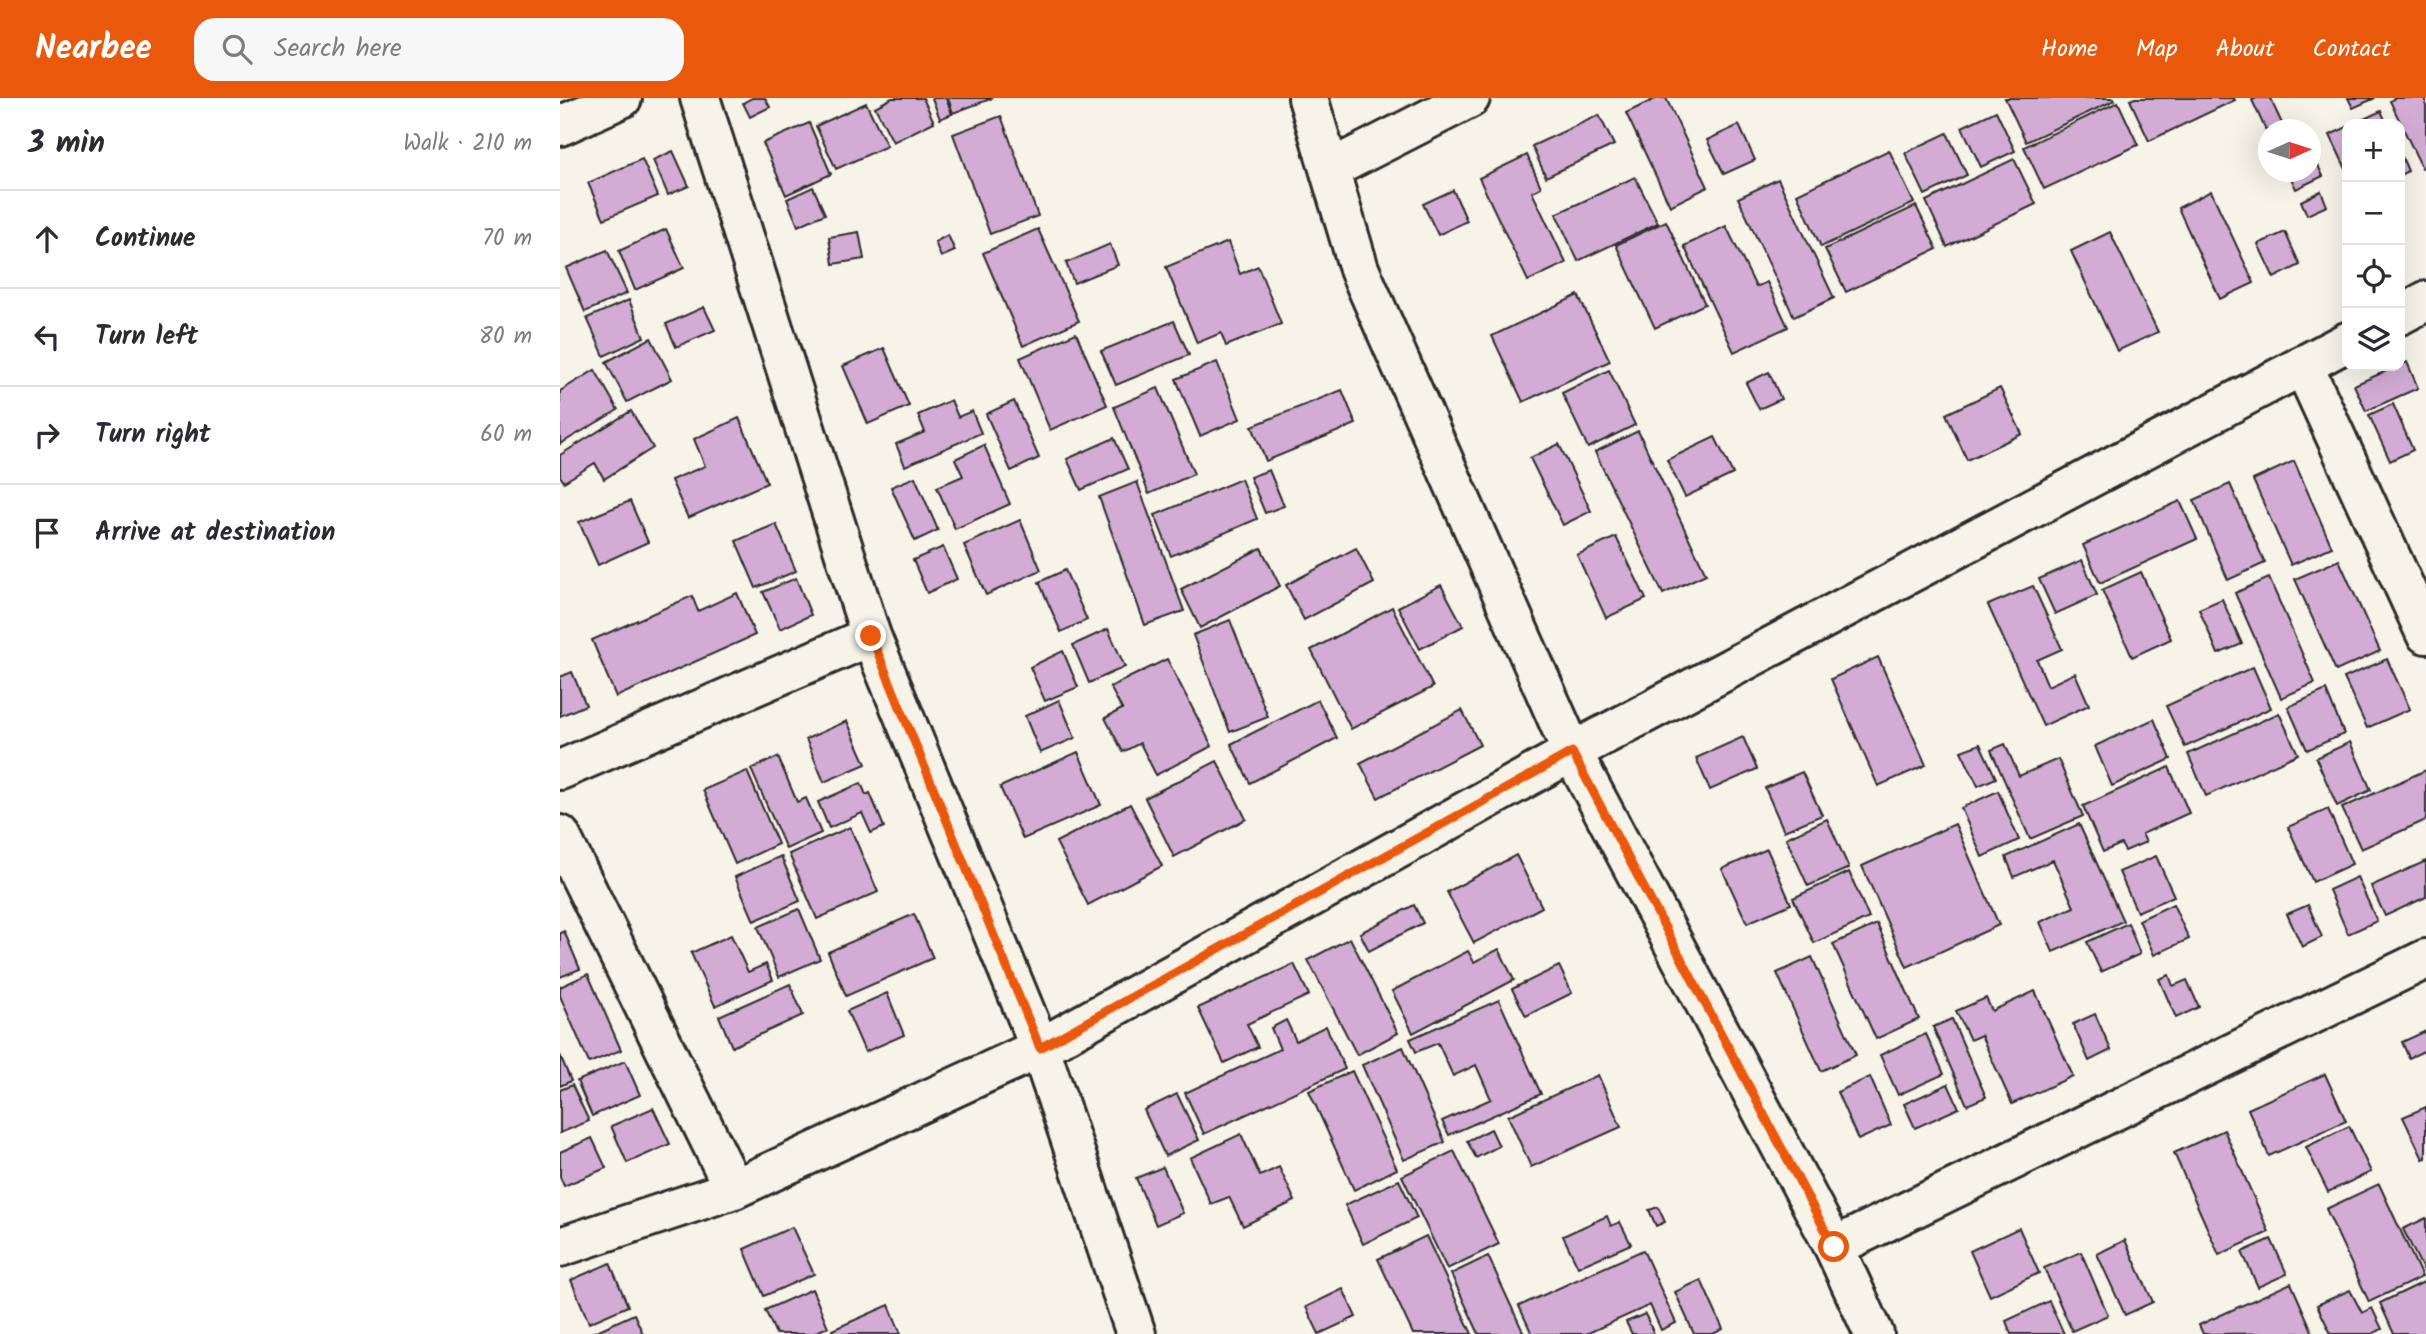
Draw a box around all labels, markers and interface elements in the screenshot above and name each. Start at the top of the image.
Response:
search box [194,18,684,81]
text: Nearbee [35,23,152,76]
text: Search here [274,28,402,70]
icon: search [218,30,256,68]
text: Home [2041,30,2098,69]
text: Map [2136,30,2178,69]
text: About [2216,30,2274,69]
text: Contact [2312,30,2391,69]
north arrow [2258,119,2321,182]
map controls [2342,119,2405,371]
button: + [2342,119,2405,182]
text: 3 min [28,120,105,168]
text: Walk · 210 m [403,126,532,162]
button: − [2342,182,2405,245]
text: Continue [95,218,196,260]
icon: ahead [28,220,66,258]
text: 70 m [482,221,532,257]
button: locate [2342,245,2405,308]
button: layers [2342,308,2405,371]
text: Turn left [95,316,198,358]
icon: left [28,318,66,356]
text: 80 m [479,319,532,355]
text: Turn right [95,414,211,456]
icon: right [28,416,66,454]
text: 60 m [480,417,532,453]
text: Arrive at destination [95,512,335,554]
icon: arrive [28,514,66,552]
route end [855,620,886,651]
route start [1818,1231,1849,1262]

